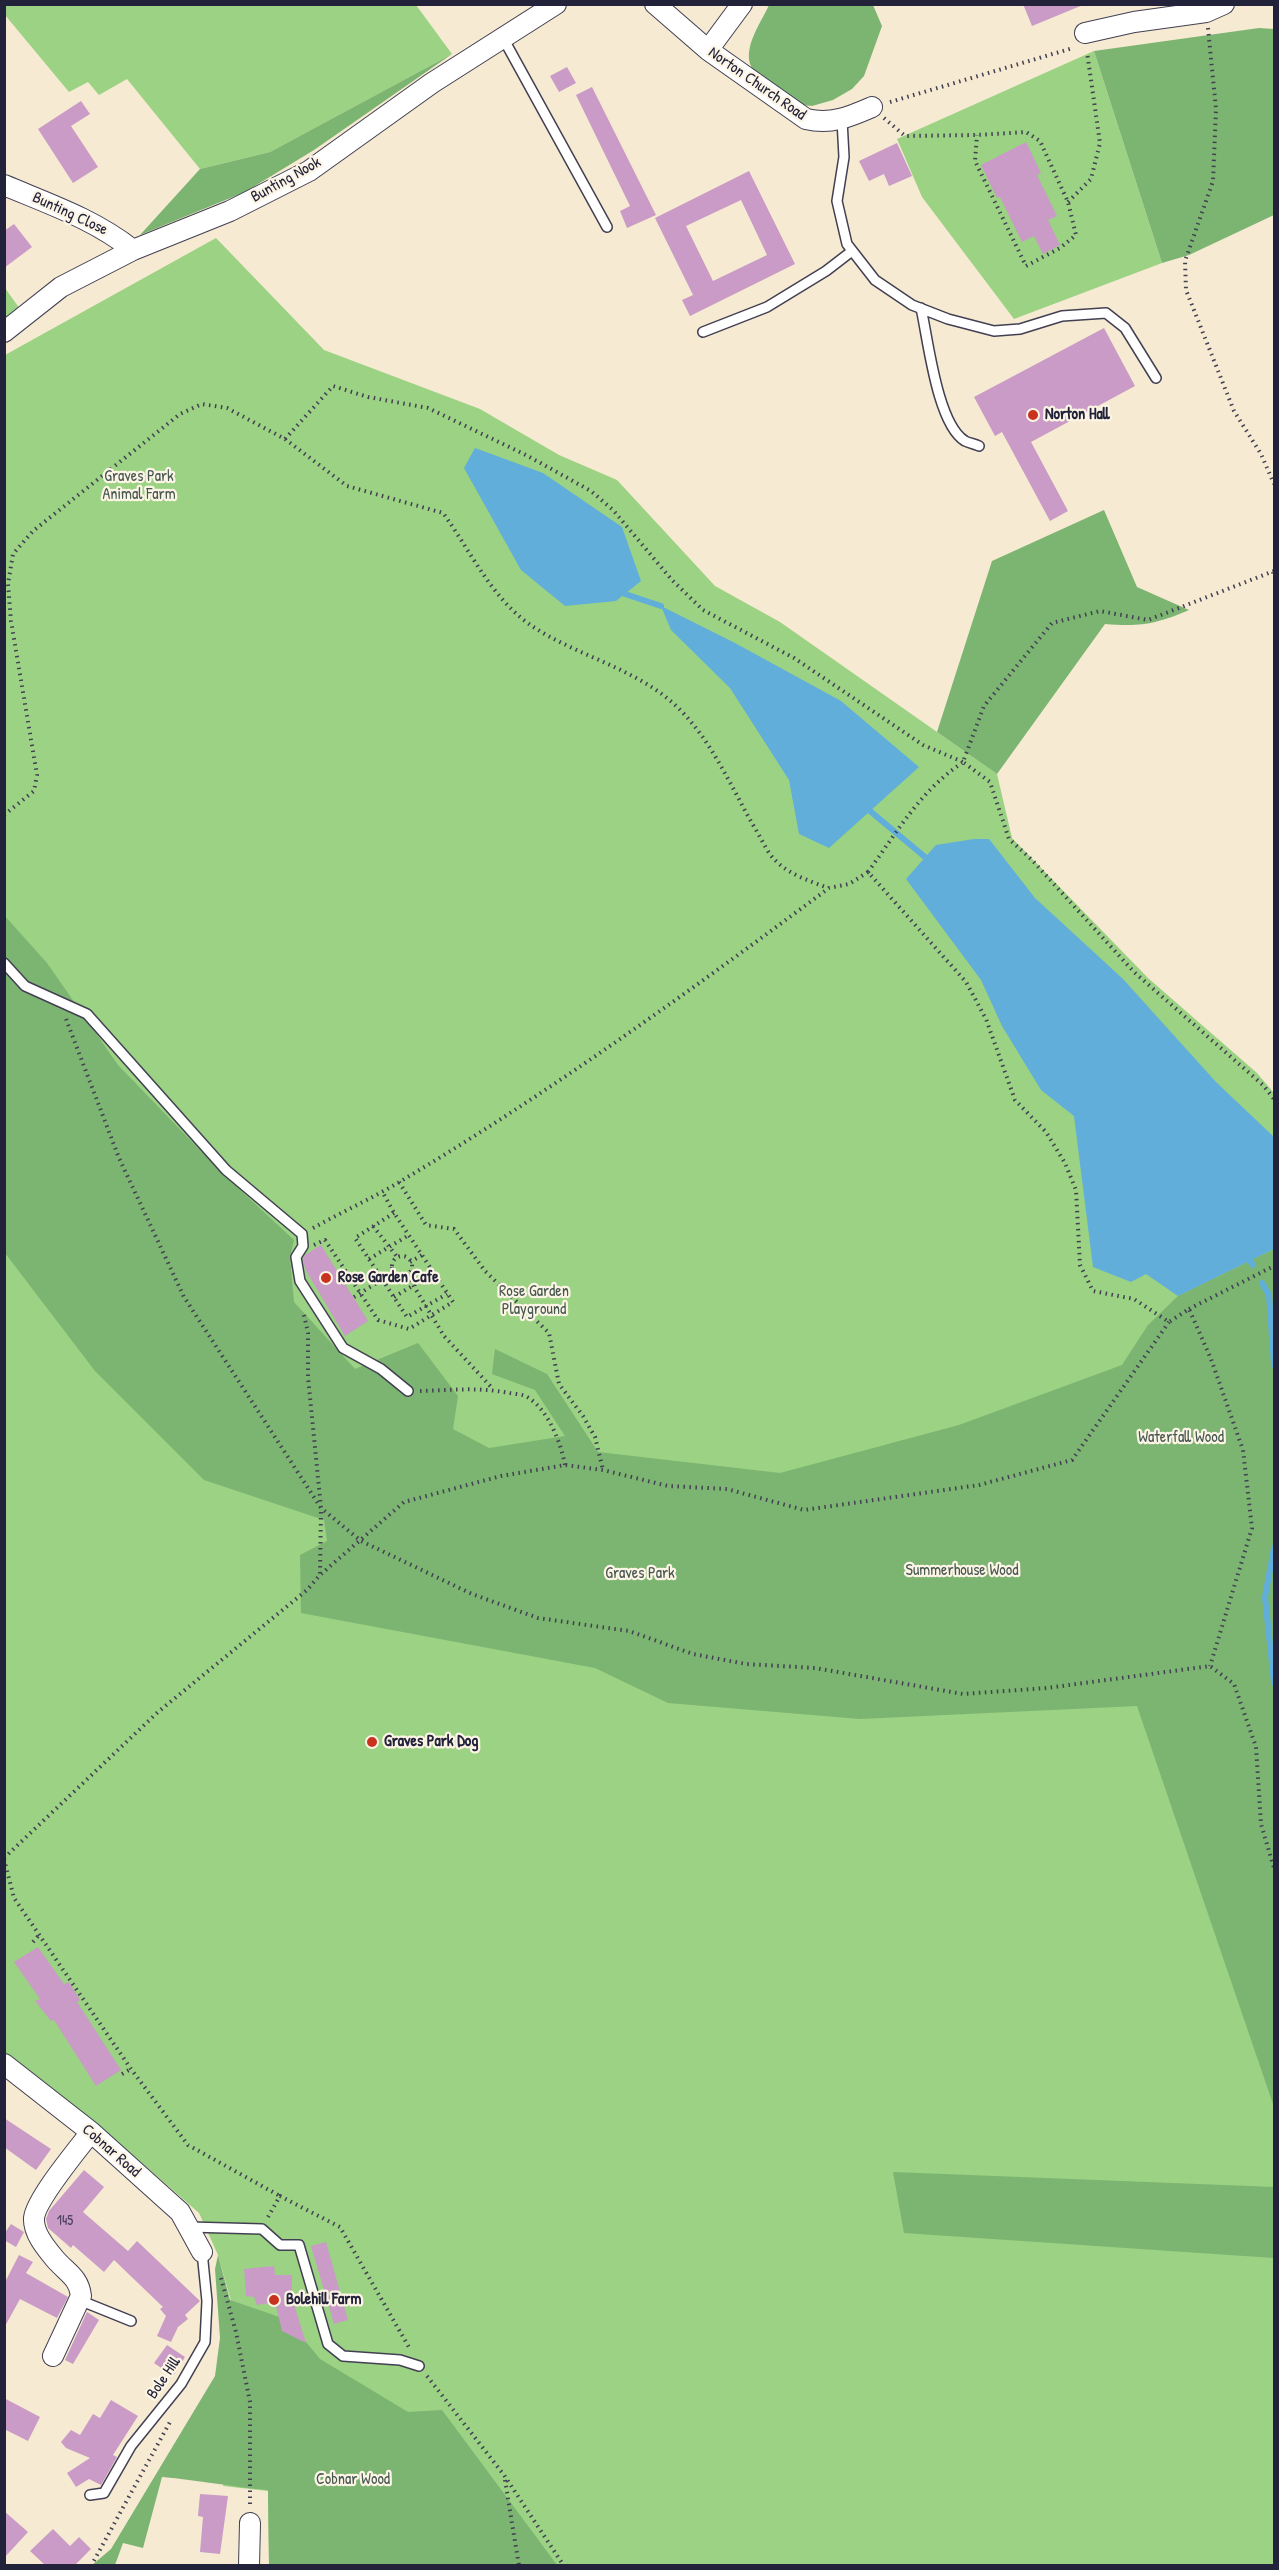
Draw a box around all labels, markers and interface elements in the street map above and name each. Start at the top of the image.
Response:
street label: Norton Church Road [704,43,810,125]
street label: Bunting Nook [248,153,324,207]
street label: Bunting Close [29,188,111,240]
place label: Norton Hall [1045,405,1110,425]
marker: Norton Hall [1026,408,1040,422]
park label: Graves Park Animal Farm [102,467,176,505]
place label: Rose Garden Cafe [338,1268,439,1288]
marker: Rose Garden Cafe [319,1271,333,1285]
park label: Rose Garden Playground [499,1282,569,1320]
park label: Waterfall Wood [1138,1428,1224,1448]
park label: Summerhouse Wood [906,1561,1018,1581]
park label: Graves Park [605,1564,675,1584]
place label: Graves Park Dog [384,1732,478,1752]
marker: Graves Park Dog [365,1735,379,1749]
street label: Cobnar Road [78,2120,144,2182]
house number: 145 [57,2213,73,2229]
place label: Bolehill Farm [286,2290,361,2310]
marker: Bolehill Farm [267,2293,281,2307]
street label: Bole Hill [143,2353,185,2403]
park label: Cobnar Wood [316,2470,390,2490]

